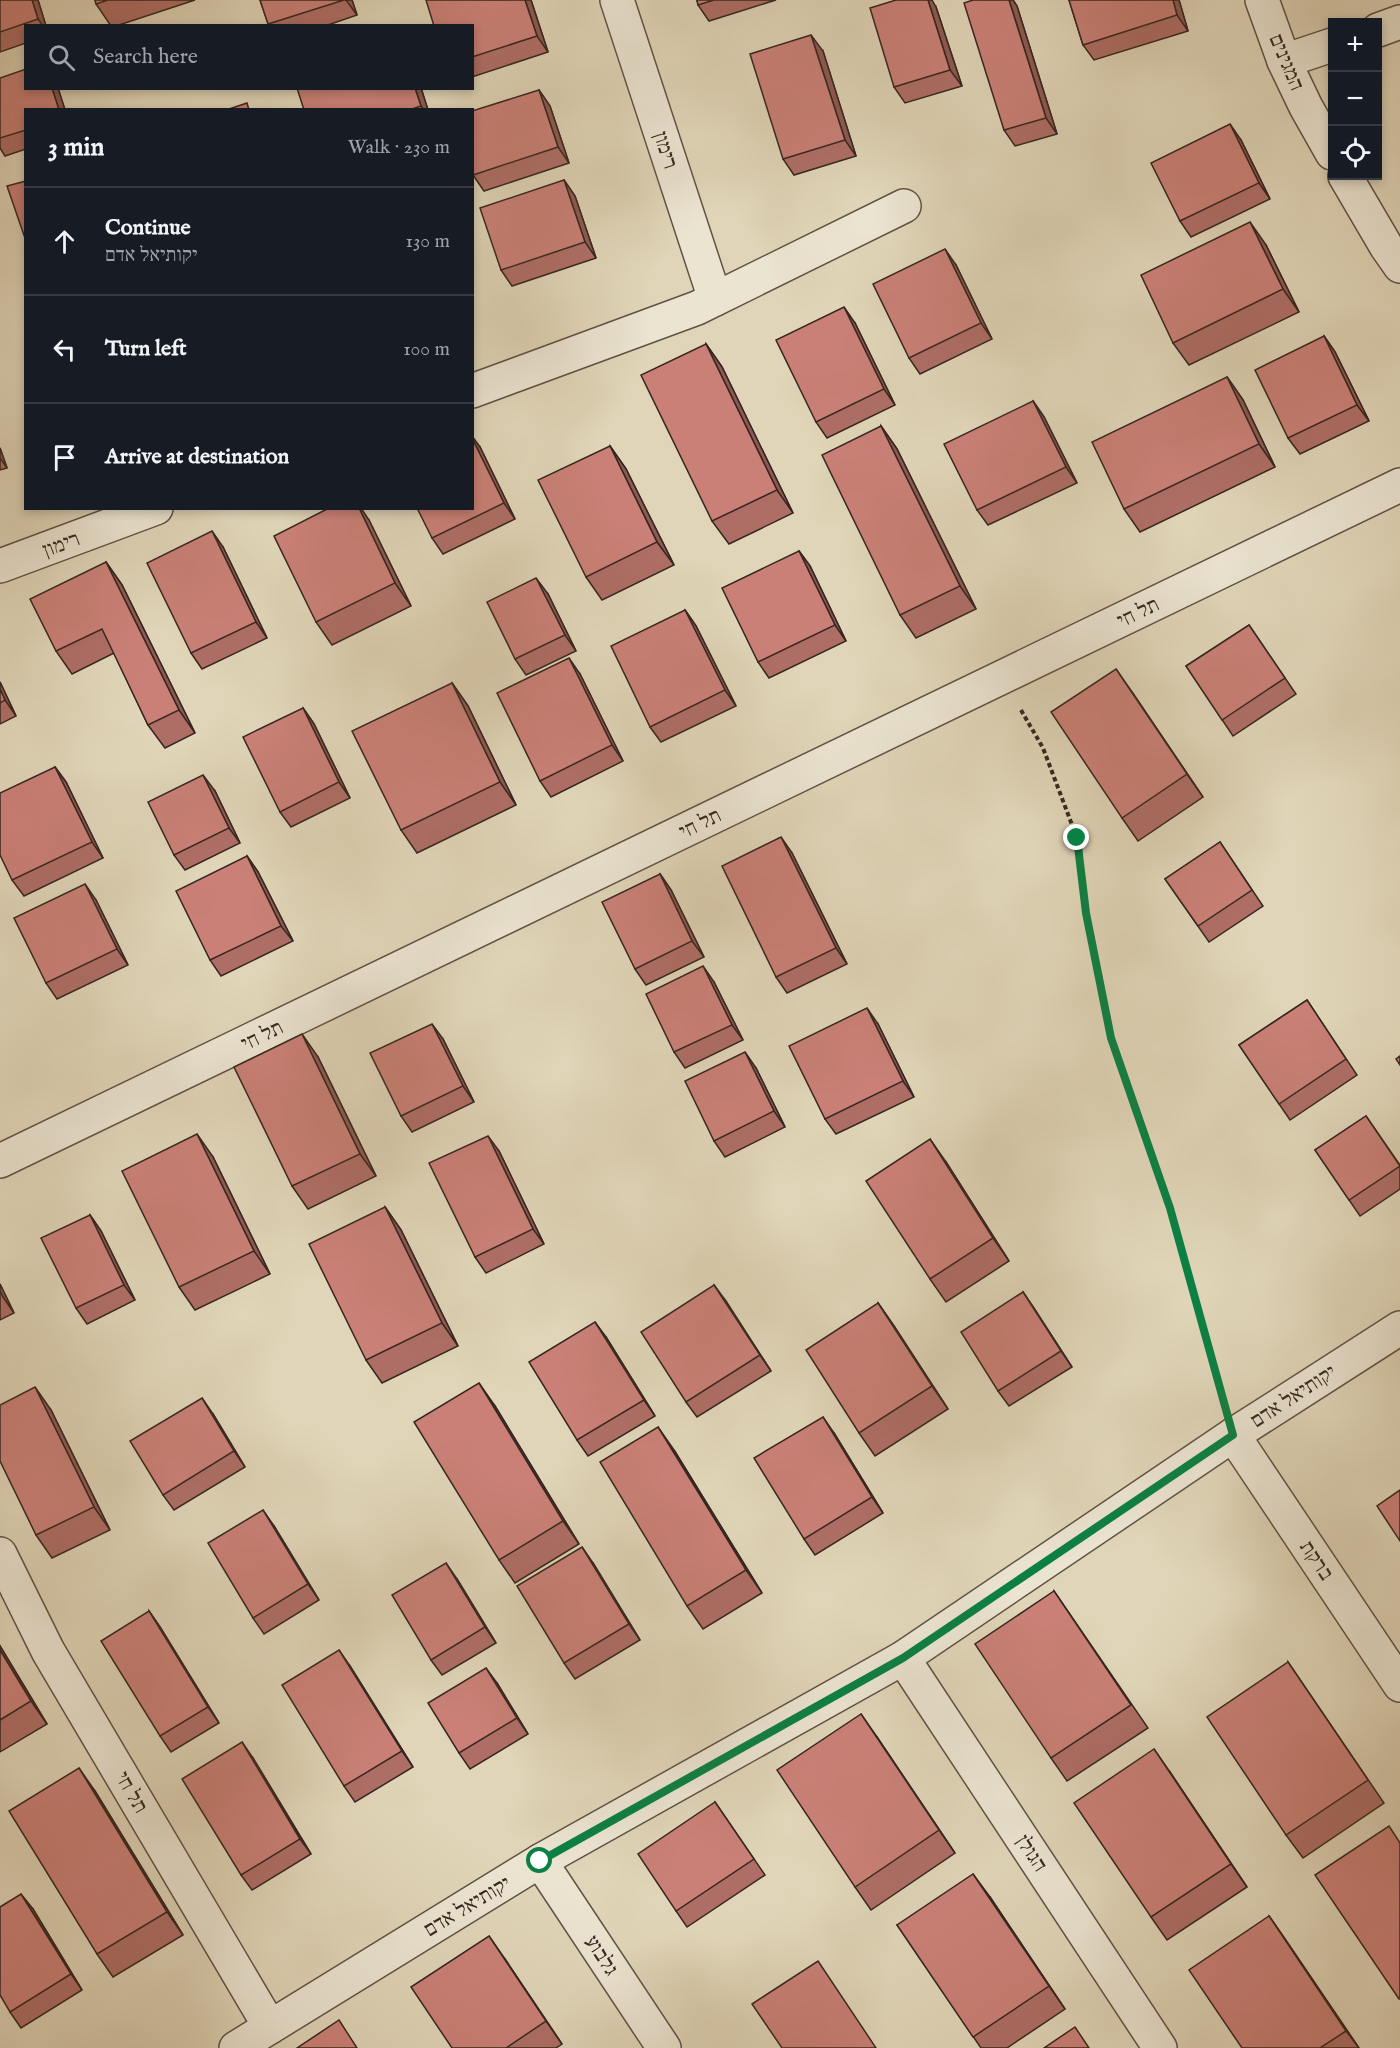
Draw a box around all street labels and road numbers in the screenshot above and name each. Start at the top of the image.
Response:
street label: המגינים [1262,30,1310,95]
street label: רימון [646,128,683,173]
street label: רימון [39,526,84,565]
street label: תל חי [1113,592,1164,635]
street label: תל חי [675,803,726,846]
street label: תל חי [237,1015,288,1058]
street label: יקותיאל אדם [1246,1359,1342,1435]
street label: ברקת [1293,1536,1339,1586]
street label: תל חי [108,1767,153,1818]
street label: הגולן [1009,1830,1053,1878]
street label: יקותיאל אדם [419,1871,517,1944]
street label: גלבוע [578,1930,624,1981]

